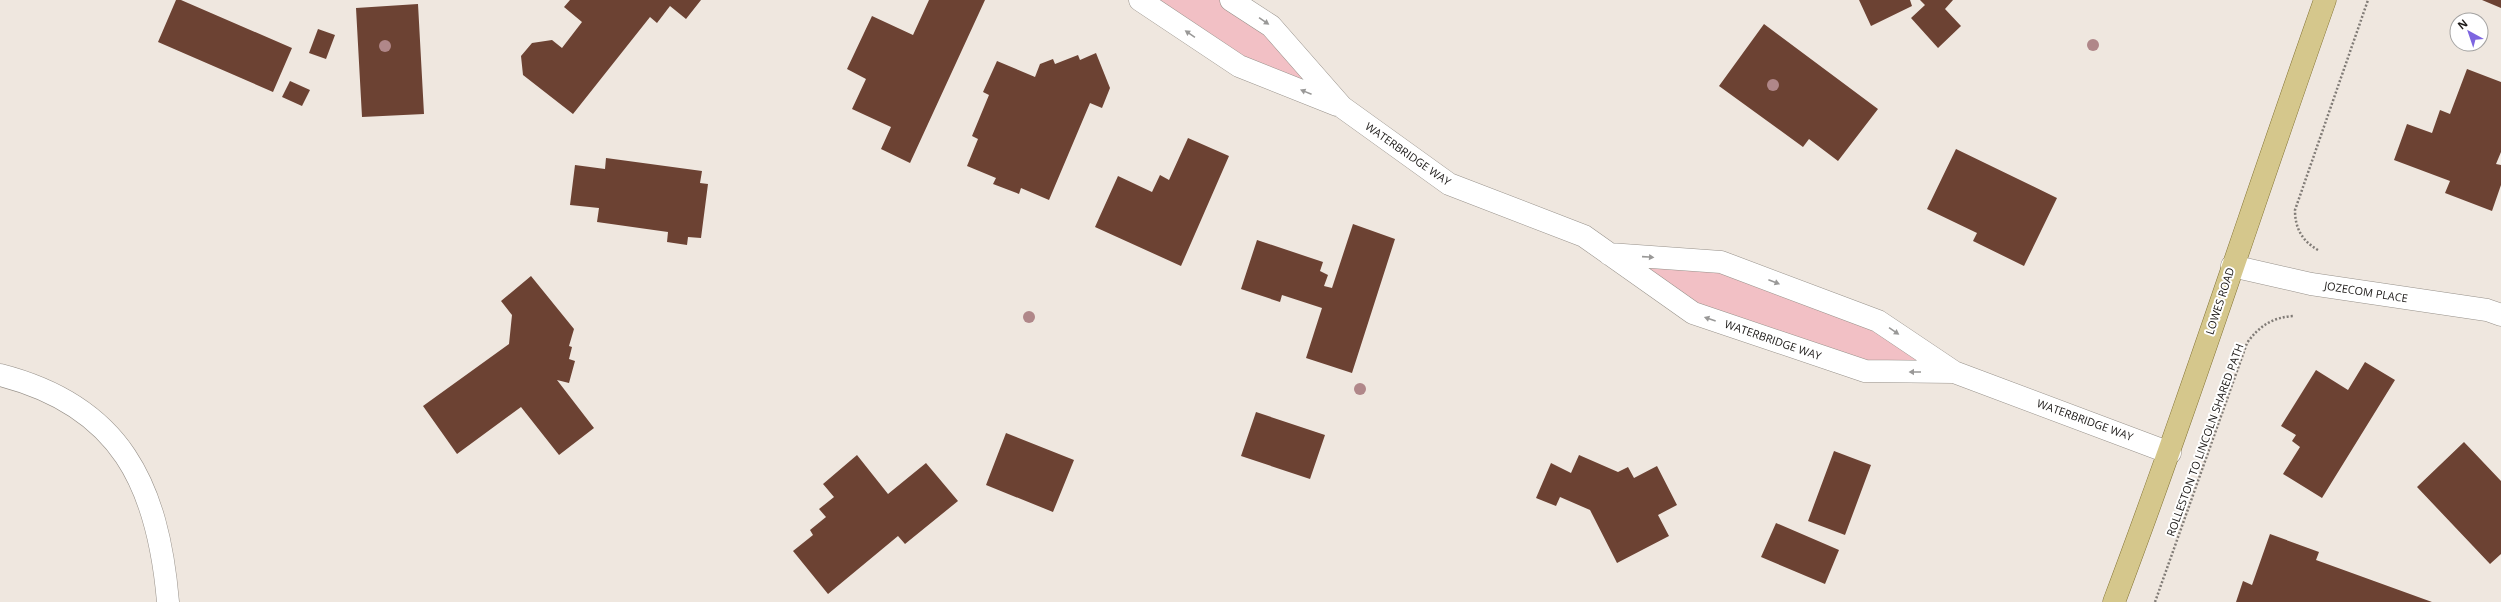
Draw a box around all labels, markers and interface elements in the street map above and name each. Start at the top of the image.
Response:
north arrow [2449,12,2489,52]
text: N [2454,15,2471,33]
one-way arrow [1258,18,1270,25]
one-way arrow [1185,30,1196,37]
one-way arrow [1299,89,1311,95]
street label: WATERBRIDGE WAY [1363,118,1455,189]
one-way arrow [1642,253,1654,260]
street label: LOWES ROAD [2202,265,2237,336]
street label: JOZECOM PLACE [2322,277,2409,306]
one-way arrow [1768,279,1780,285]
one-way arrow [1704,315,1716,321]
street label: WATERBRIDGE WAY [1723,316,1824,363]
one-way arrow [1888,328,1899,335]
street label: ROLLESTON TO LINCOLN SHARED PATH [2163,341,2247,538]
one-way arrow [1908,369,1921,375]
street label: WATERBRIDGE WAY [2035,395,2136,444]

